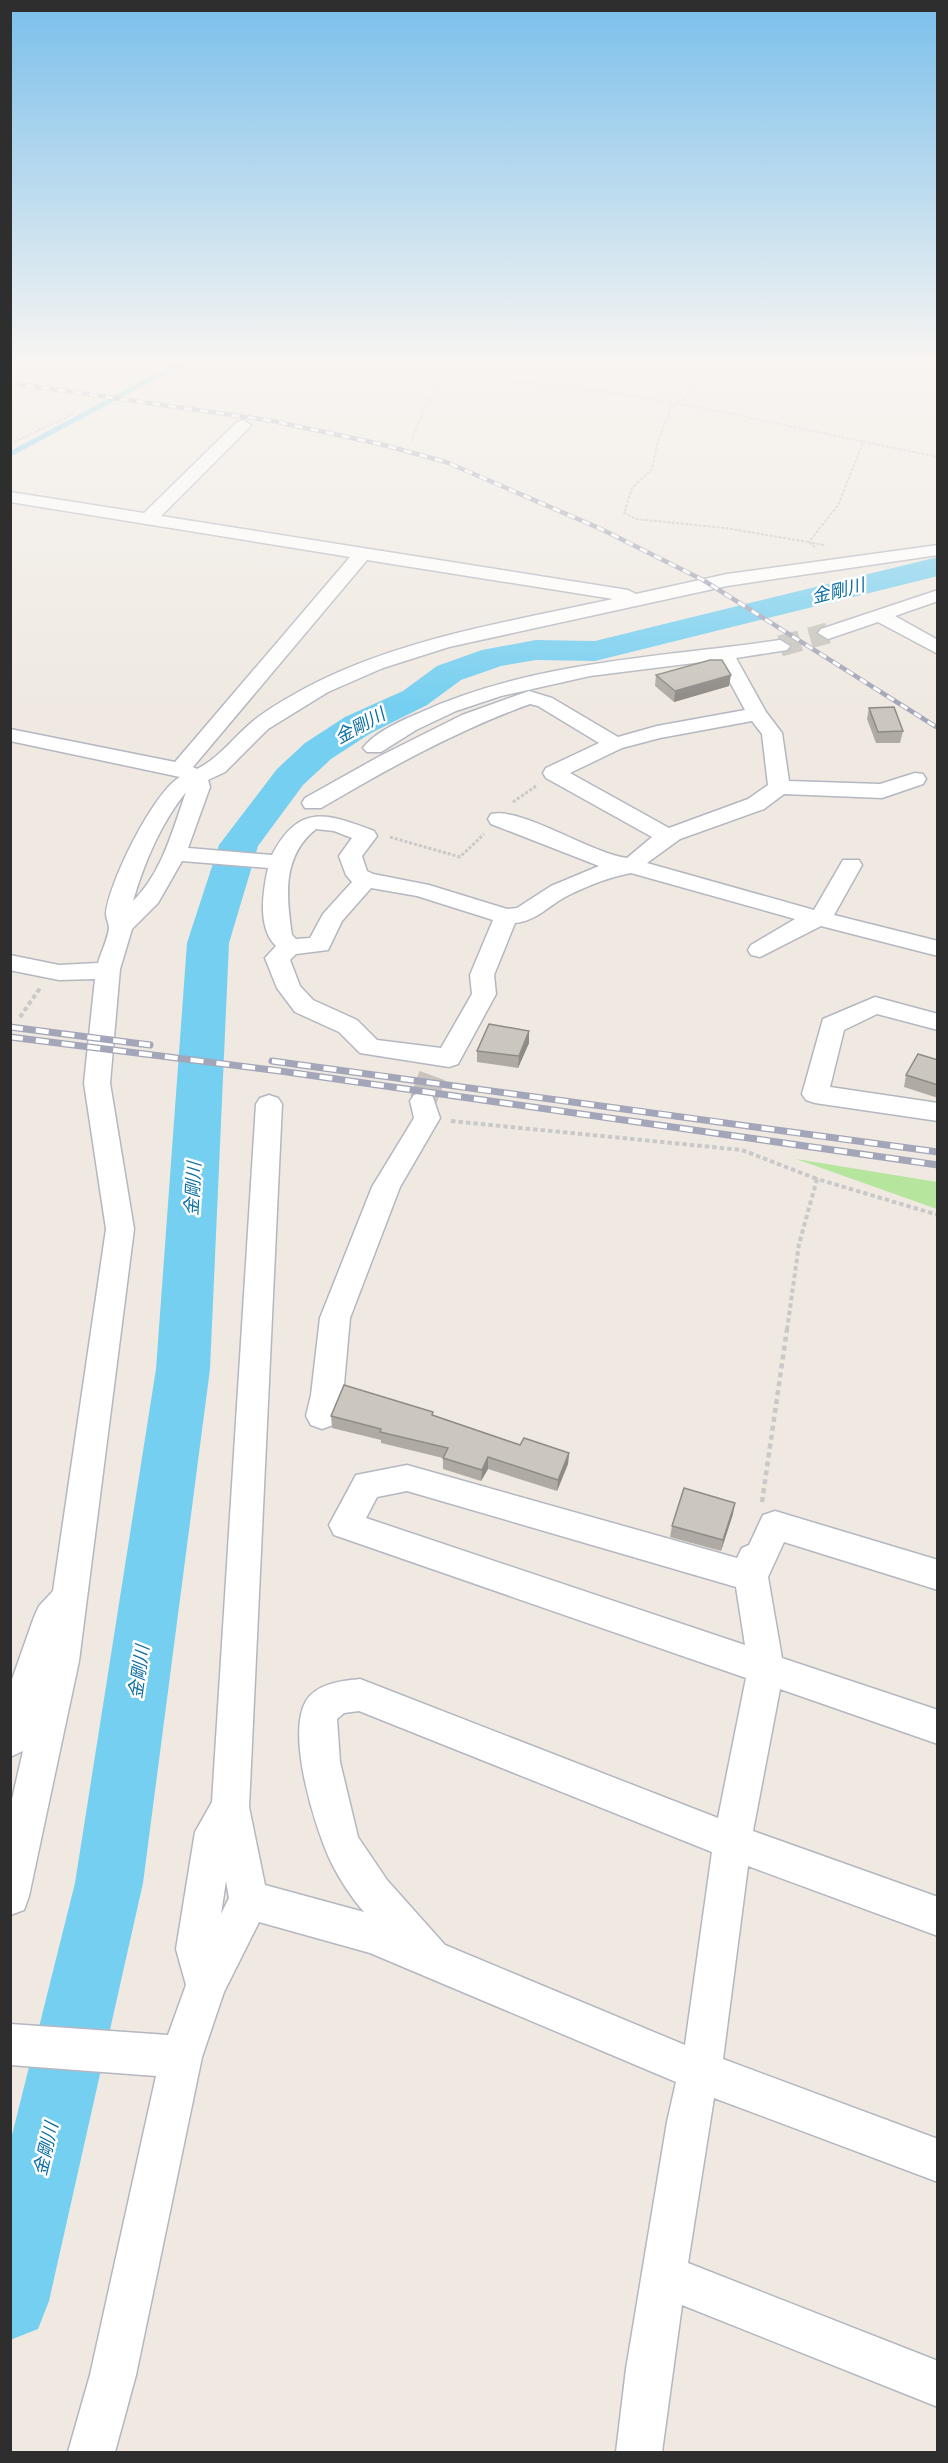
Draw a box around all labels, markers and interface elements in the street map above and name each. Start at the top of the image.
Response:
water label: 金剛川 [809,573,869,608]
water label: 金剛川 [331,702,391,749]
water label: 金剛川 [181,1159,206,1217]
water label: 金剛川 [124,1642,154,1700]
water label: 金剛川 [29,2118,63,2178]

